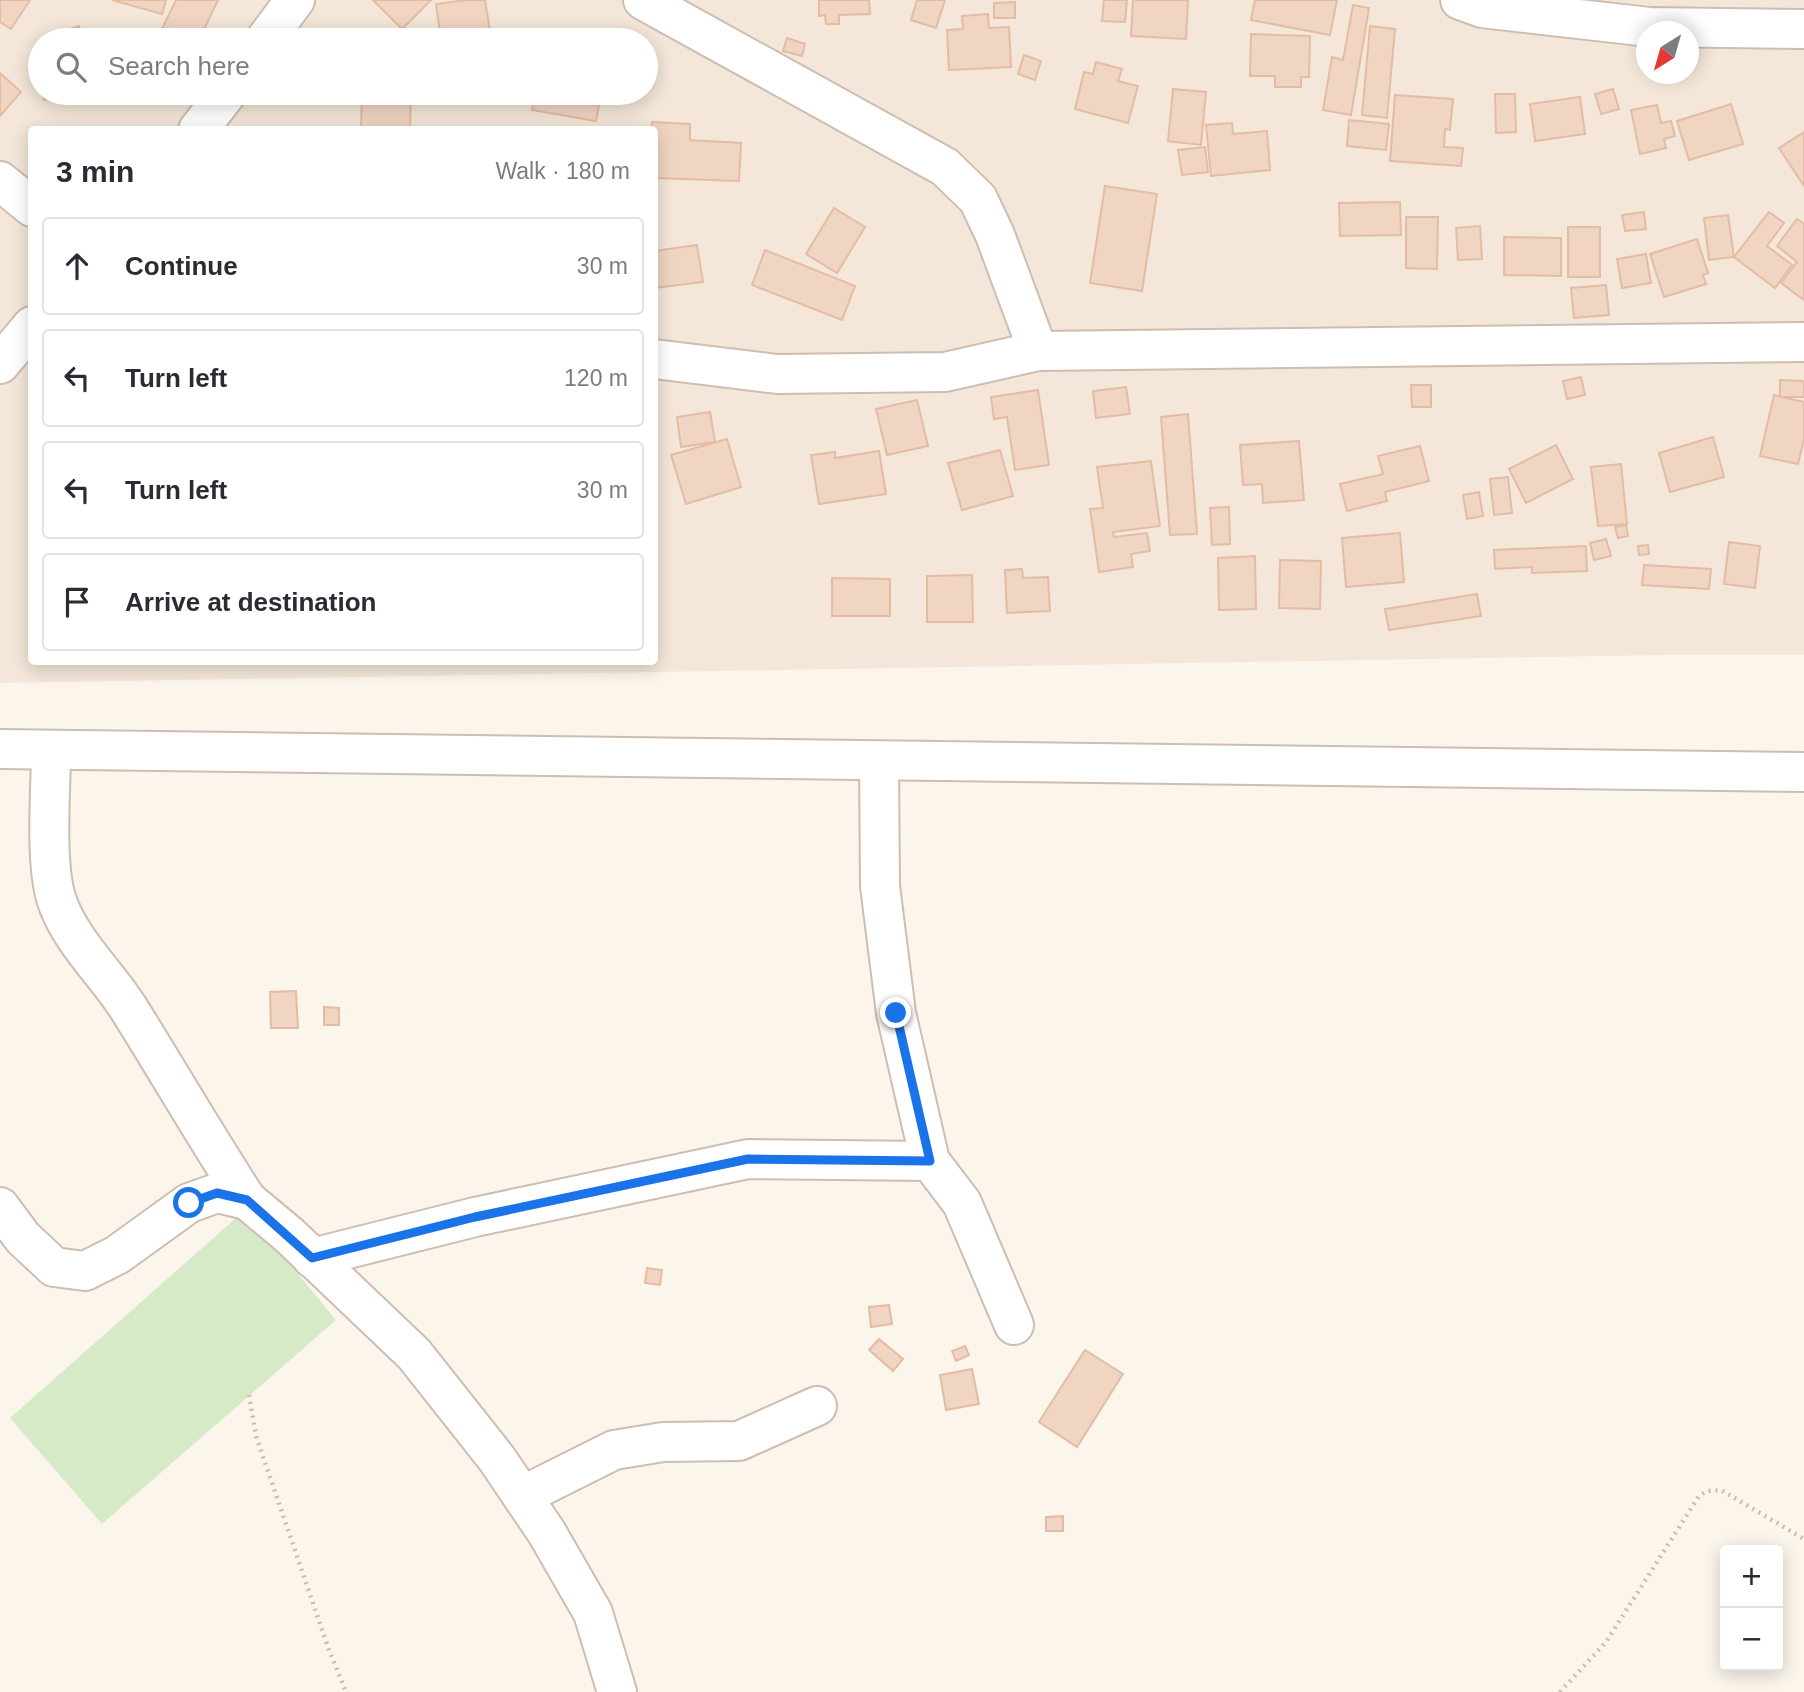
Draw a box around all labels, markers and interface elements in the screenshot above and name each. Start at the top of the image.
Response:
north arrow [1636,21,1699,84]
search box [28,28,658,105]
icon: search [52,48,90,86]
text: Search here [108,51,250,81]
text: 3 min [56,155,134,188]
text: Walk · 180 m [495,158,630,184]
icon: ahead [58,247,96,285]
text: Continue [125,251,238,281]
text: 30 m [577,253,628,279]
icon: left [58,359,96,397]
text: Turn left [125,363,227,393]
text: 120 m [564,365,628,391]
icon: left [58,471,96,509]
text: Turn left [125,475,227,505]
text: 30 m [577,477,628,503]
icon: arrive [58,583,96,621]
text: Arrive at destination [125,587,376,617]
route end [880,997,911,1028]
route start [173,1187,204,1218]
map controls [1720,1545,1783,1671]
button: + [1720,1545,1783,1608]
button: − [1720,1608,1783,1671]

